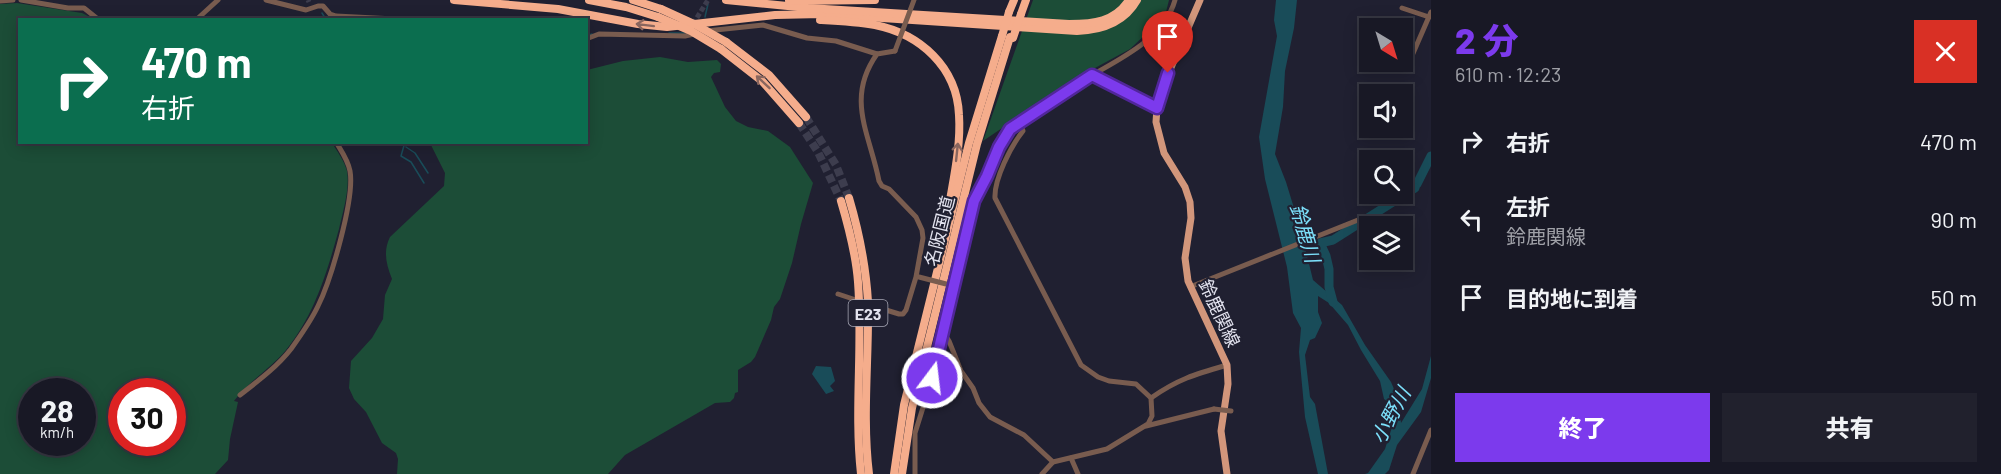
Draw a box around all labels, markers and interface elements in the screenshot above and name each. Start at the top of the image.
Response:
pin [1142,11,1193,73]
north arrow [1359,18,1413,72]
map controls [1359,18,1413,270]
text: 2 分 [1455,18,1519,61]
one-way arrow [636,19,656,30]
icon: arrive [1151,20,1184,53]
button: close [1914,20,1977,83]
text: 470 m [141,36,252,86]
icon: right [42,42,120,120]
text: 610 m · 12:23 [1455,62,1561,86]
one-way arrow [756,75,771,89]
button: sound [1359,84,1413,138]
text: 右折 [141,91,195,123]
icon: right [1455,125,1488,158]
text: 470 m [1920,128,1977,154]
text: 右折 [1506,129,1550,155]
one-way arrow [951,142,962,162]
button: search [1359,150,1413,204]
street label: 名阪国道 [920,193,958,269]
text: 左折 [1506,193,1550,219]
water label: 鈴鹿川 [1286,201,1326,267]
icon: left [1455,203,1488,236]
text: 90 m [1931,206,1977,232]
button: layers [1359,216,1413,270]
text: 鈴鹿関線 [1506,224,1586,248]
street label: 鈴鹿関線 [1195,276,1245,350]
icon: arrive [1455,281,1488,314]
text: 50 m [1931,284,1977,310]
text: 目的地に到着 [1506,285,1638,311]
road number: E23 [848,300,888,326]
position arrow [900,346,964,410]
speed limit sign: 30 [108,378,186,456]
water label: 小野川 [1365,381,1416,447]
text: 28 [40,392,74,428]
button: 終了 [1455,393,1710,462]
button: 共有 [1722,393,1977,462]
text: km/h [40,423,74,441]

